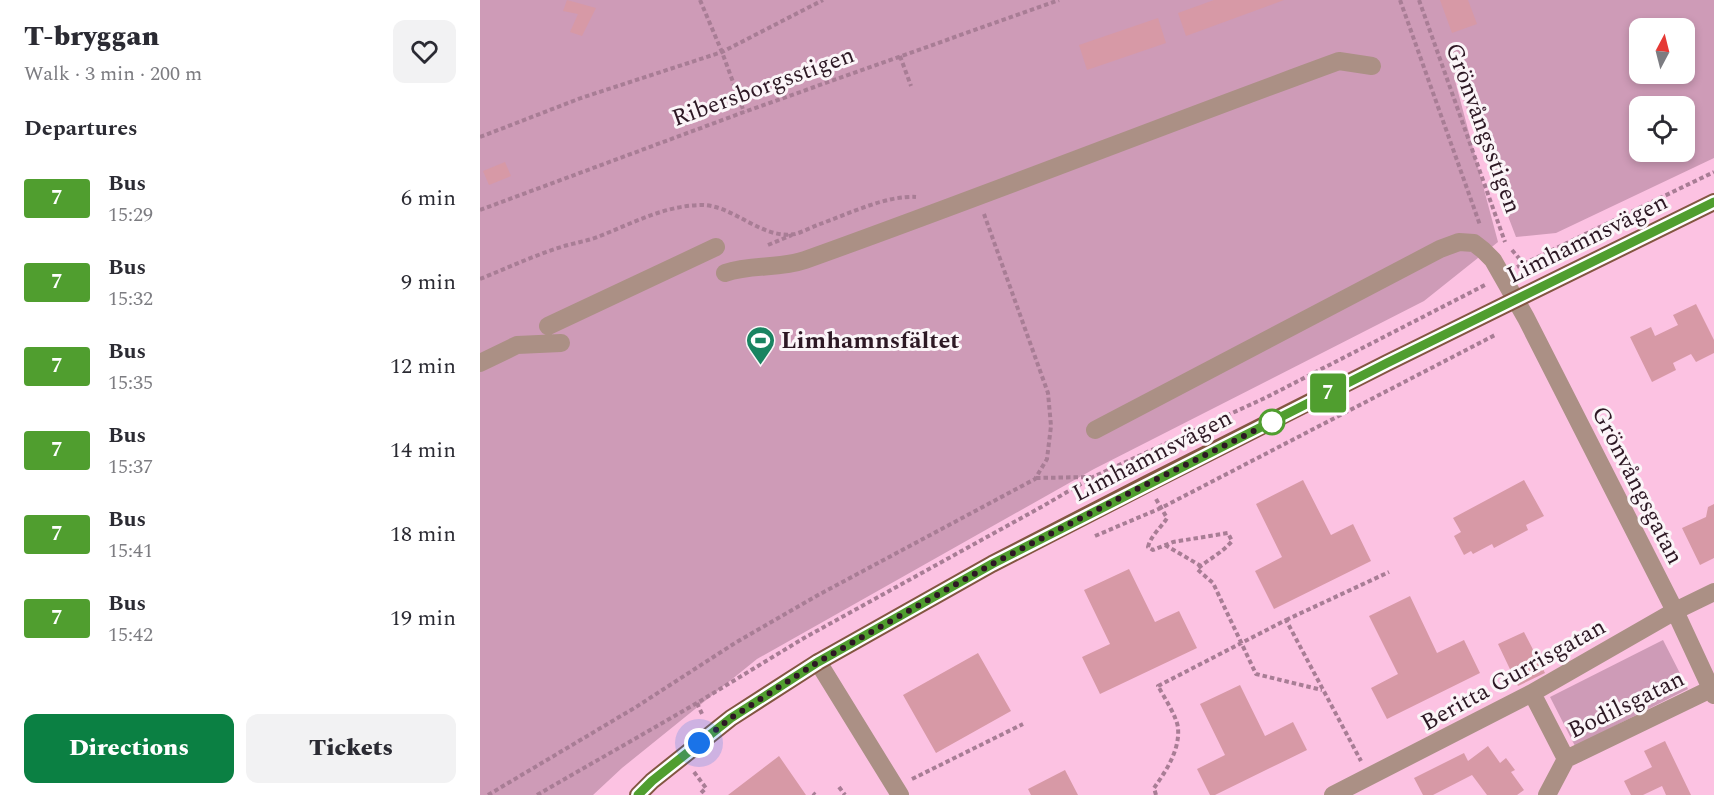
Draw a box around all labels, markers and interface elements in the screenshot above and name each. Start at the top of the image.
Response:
text: T-bryggan [24,15,159,58]
north arrow [1629,18,1695,84]
map controls [1629,18,1695,162]
button: heart [393,20,456,83]
street label: Ribersborgsstigen [667,37,860,137]
street label: Grönvångsstigen [1435,38,1531,219]
text: Walk · 3 min · 200 m [24,59,202,89]
button: locate [1629,96,1695,162]
text: Departures [24,112,138,145]
text: Bus [108,167,146,200]
text: 7 [51,182,63,214]
text: 6 min [401,182,456,215]
street label: Limhamnsvägen [1501,184,1674,294]
text: 15:29 [108,200,153,230]
text: Bus [108,251,146,284]
text: 7 [51,266,63,298]
text: 9 min [401,266,456,299]
text: 15:32 [108,284,153,314]
place label: Limhamnsfältet [781,323,960,359]
sports icon: Limhamnsfältet [744,324,776,366]
text: Bus [108,335,146,368]
text: 7 [51,350,63,382]
text: 12 min [390,350,456,383]
text: 15:35 [108,368,153,398]
line badge: 7 [1308,374,1348,412]
text: 7 [1322,377,1334,409]
street label: Limhamnsvägen [1066,400,1239,512]
street label: Grönvångsgatan [1582,400,1693,571]
unlabelled marker [1259,409,1285,435]
text: Bus [108,419,146,452]
text: 7 [51,434,63,466]
text: 14 min [390,434,456,467]
text: 15:37 [108,452,153,482]
text: Bus [108,503,146,536]
text: 7 [51,518,63,550]
text: 18 min [390,518,456,551]
text: 15:41 [108,536,153,566]
text: Bus [108,587,146,620]
text: 7 [51,602,63,634]
text: 19 min [390,602,456,635]
street label: Beritta Gurrisgatan [1414,609,1613,741]
text: 15:42 [108,620,153,650]
street label: Bodilsgatan [1562,661,1691,749]
button: Directions [24,714,234,783]
button: Tickets [246,714,456,783]
your location [684,728,714,758]

